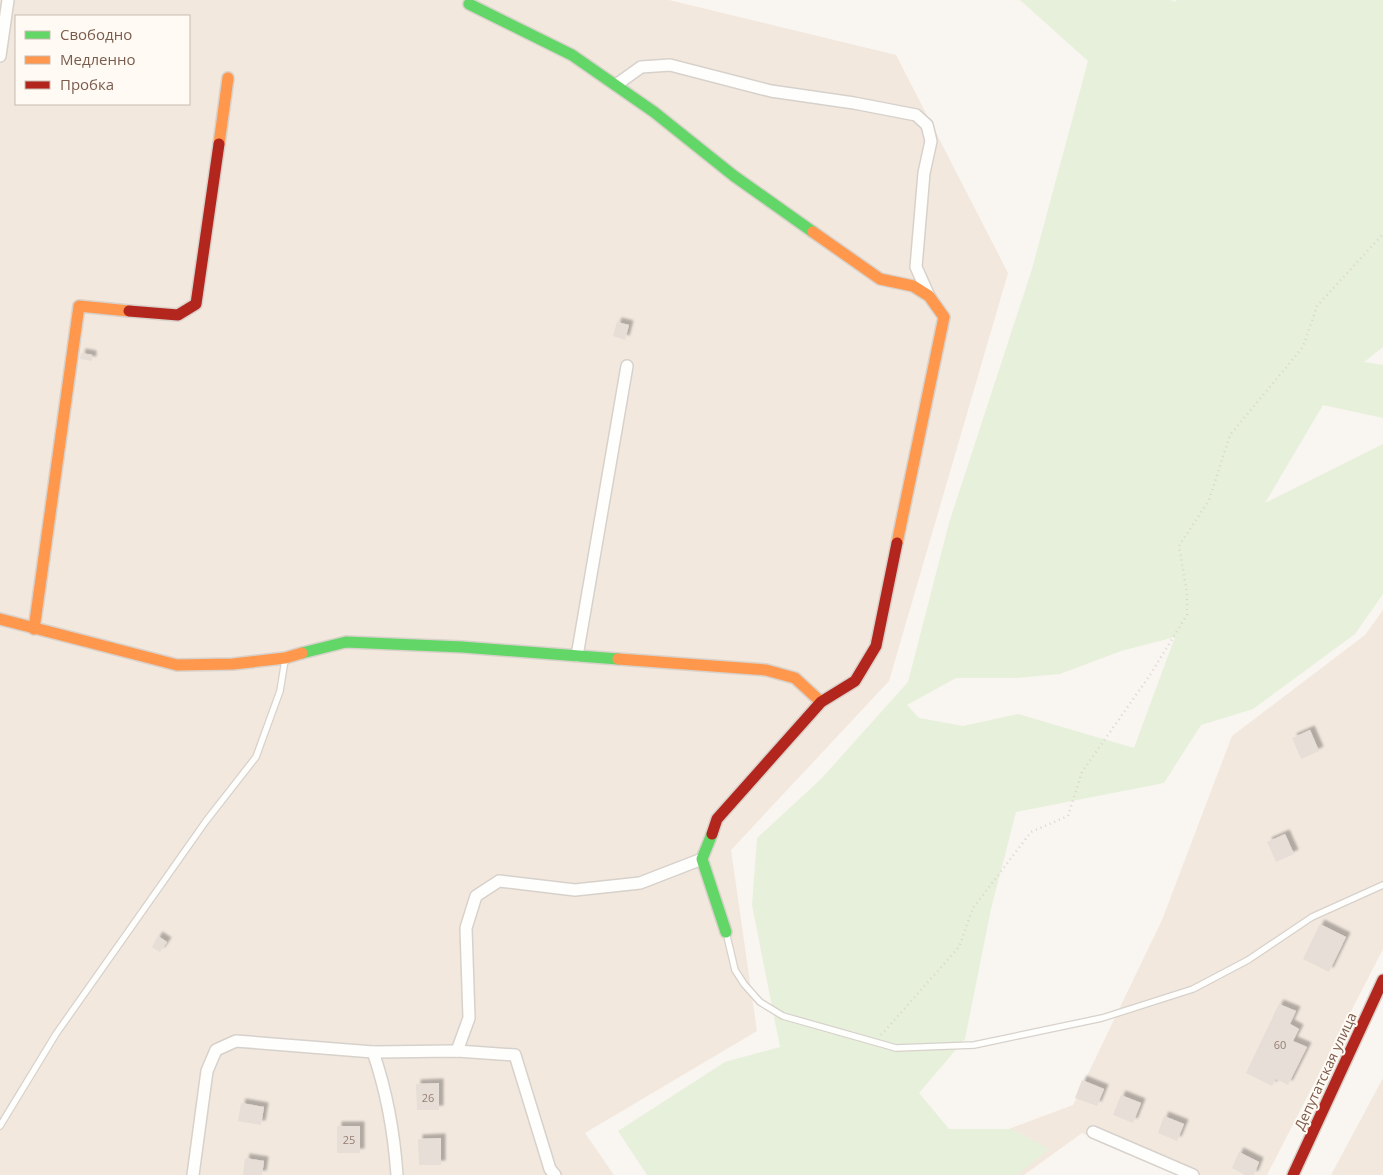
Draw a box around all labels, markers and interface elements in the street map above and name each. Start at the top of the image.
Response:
legend [15,15,190,105]
text: Свободно [60,24,132,44]
text: Медленно [60,49,136,69]
text: Пробка [60,74,114,94]
street label: Депутатская улица [1289,1009,1361,1133]
house number: 60 [1274,1037,1286,1052]
house number: 26 [422,1090,434,1105]
house number: 25 [343,1132,355,1147]

